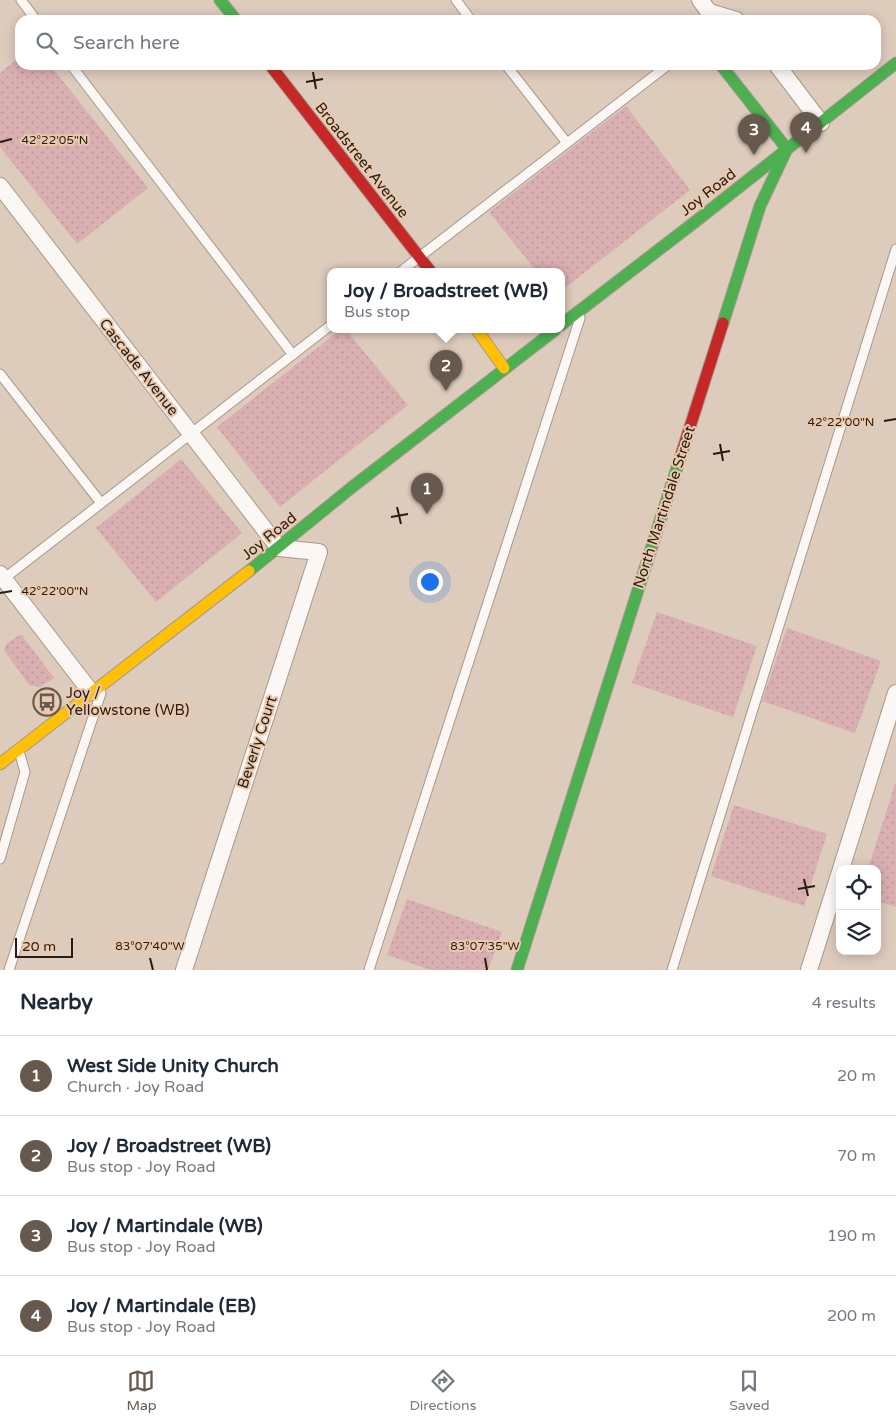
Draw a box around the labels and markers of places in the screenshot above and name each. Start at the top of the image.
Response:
pin: 4 [790,112,822,153]
pin: 3 [738,114,770,155]
pin: 2 [430,350,462,391]
pin: 1 [411,473,443,514]
place label: Joy / Yellowstone (WB) [66,684,189,719]
bus stop icon: Joy / Yellowstone (WB) [32,687,62,717]

